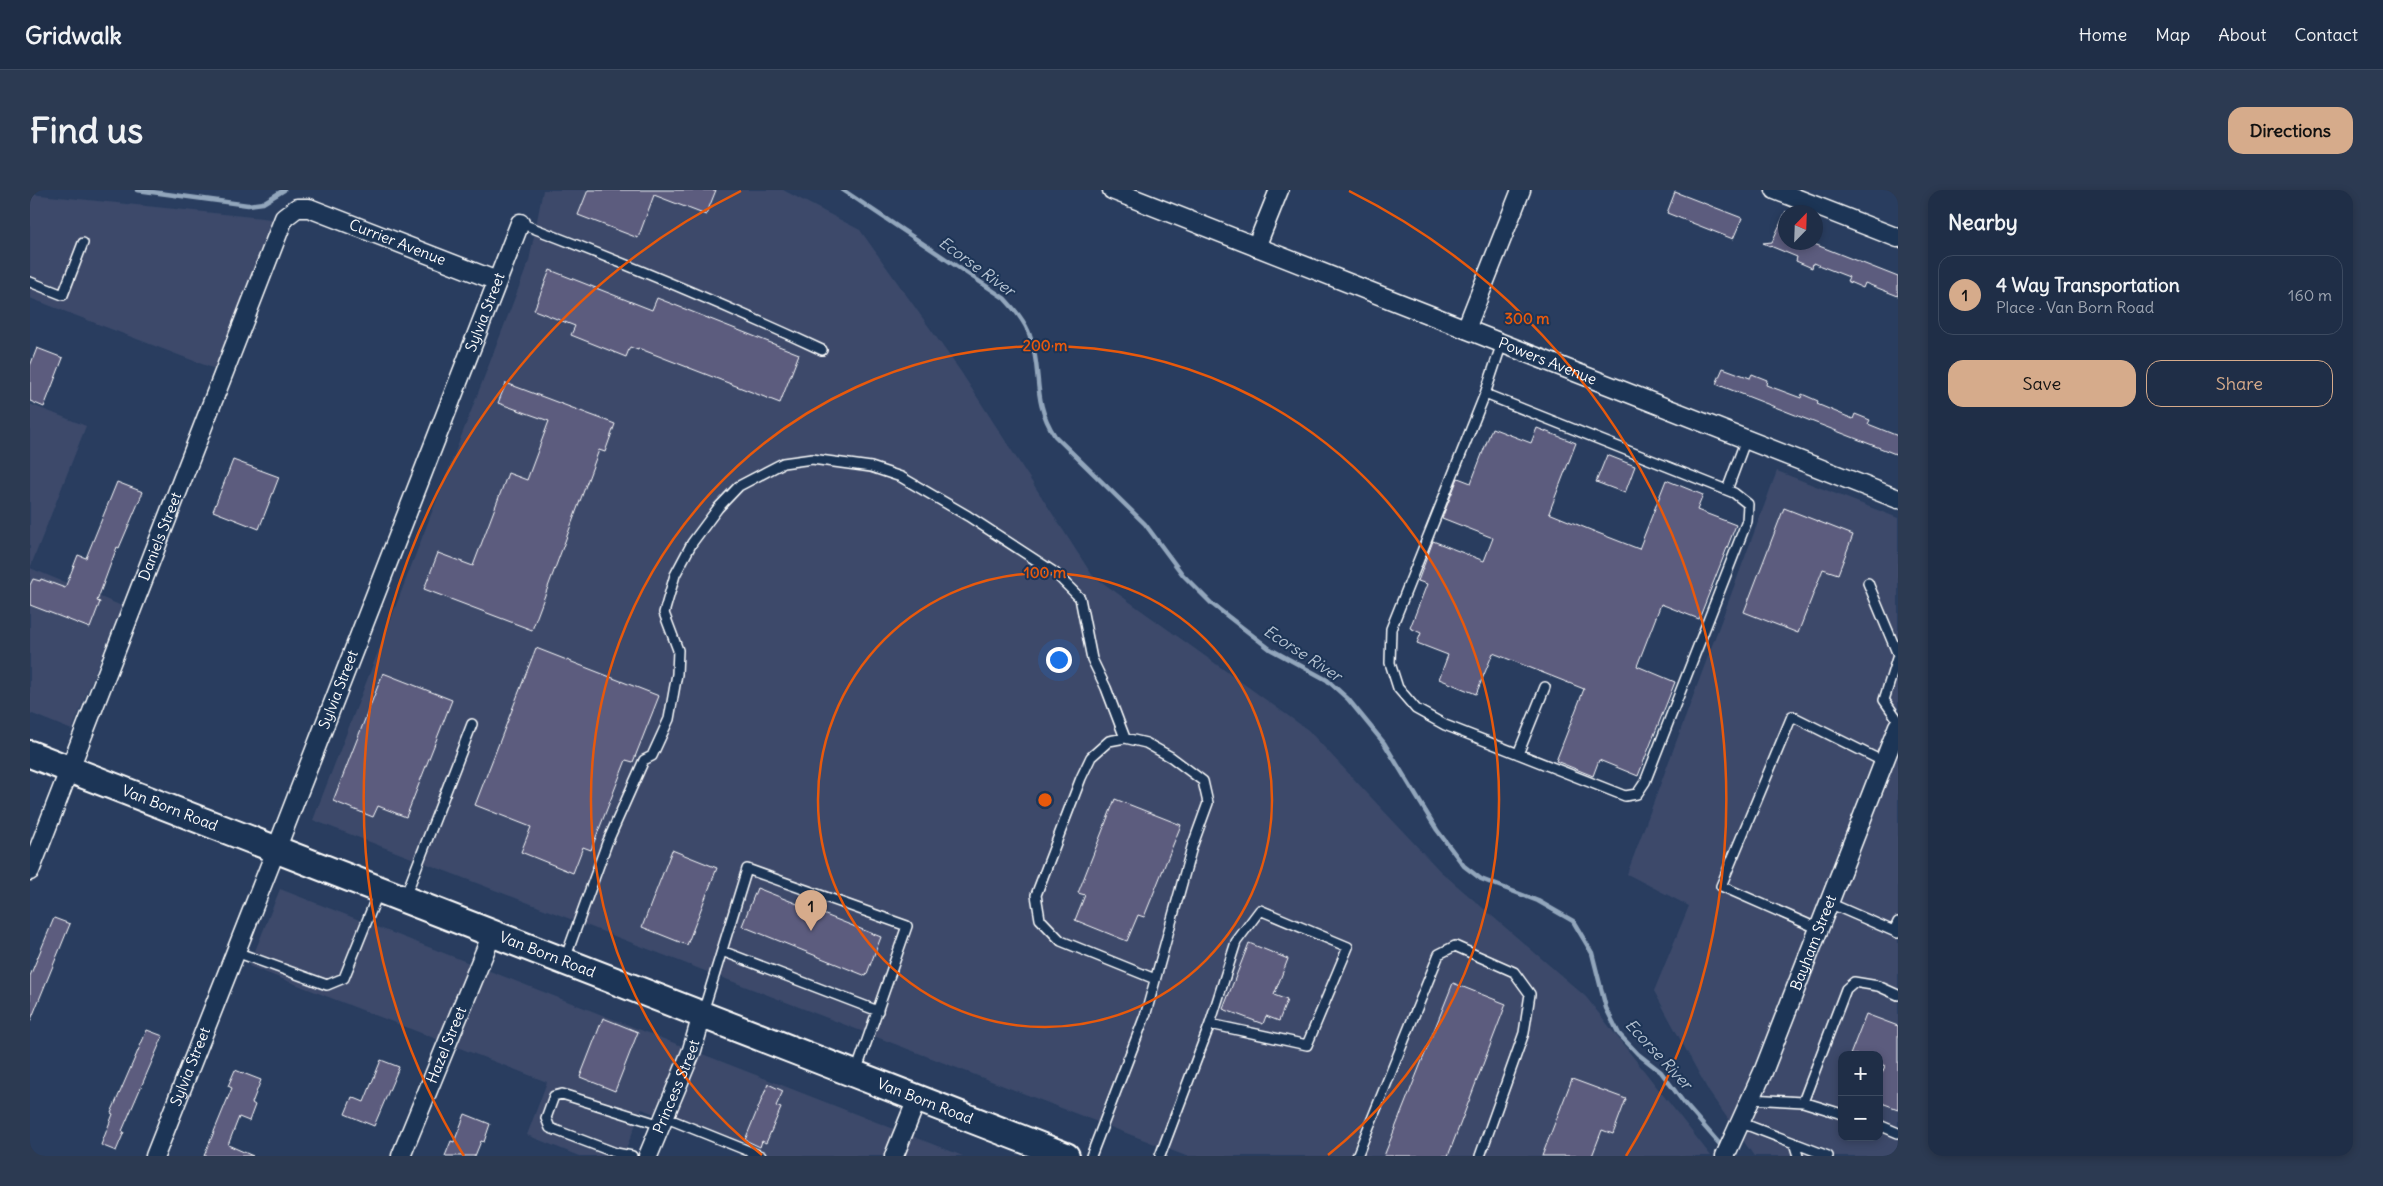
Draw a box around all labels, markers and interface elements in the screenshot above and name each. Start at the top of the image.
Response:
text: Gridwalk [25,20,122,50]
text: Home [2079,23,2127,46]
text: Map [2155,23,2190,46]
text: About [2218,23,2266,46]
text: Contact [2294,23,2358,46]
button: Directions [2228,107,2353,154]
text: Find us [30,108,143,152]
north arrow [1778,205,1823,250]
text: Nearby [1948,209,2018,236]
street label: Currier Avenue [347,215,449,269]
water label: Ecorse River [935,232,1021,302]
street label: Sylvia Street [461,270,509,354]
text: 4 Way Transportation [1996,273,2180,297]
text: 1 [1962,285,1968,305]
text: 160 m [2288,285,2332,305]
text: Place · Van Born Road [1996,297,2154,317]
text: 300 m [1505,309,1550,328]
street label: Powers Avenue [1496,333,1600,389]
text: 200 m [1023,336,1067,355]
button: Save [1948,360,2136,407]
button: Share [2146,360,2333,407]
street label: Daniels Street [134,489,185,583]
text: 100 m [1024,563,1066,582]
water label: Ecorse River [1260,620,1348,687]
street label: Sylvia Street [314,647,362,732]
your location [1046,647,1072,673]
street label: Van Born Road [119,781,221,835]
centre of rings [1036,791,1054,809]
pin: 1 [795,890,827,931]
street label: Bayham Street [1786,892,1840,993]
street label: Van Born Road [497,927,598,982]
street label: Hazel Street [422,1004,470,1086]
water label: Ecorse River [1621,1015,1698,1095]
street label: Sylvia Street [166,1024,214,1109]
street label: Princess Street [648,1037,703,1136]
map controls [1838,1051,1883,1141]
button: + [1838,1051,1883,1096]
street label: Van Born Road [874,1074,976,1128]
button: − [1838,1096,1883,1141]

